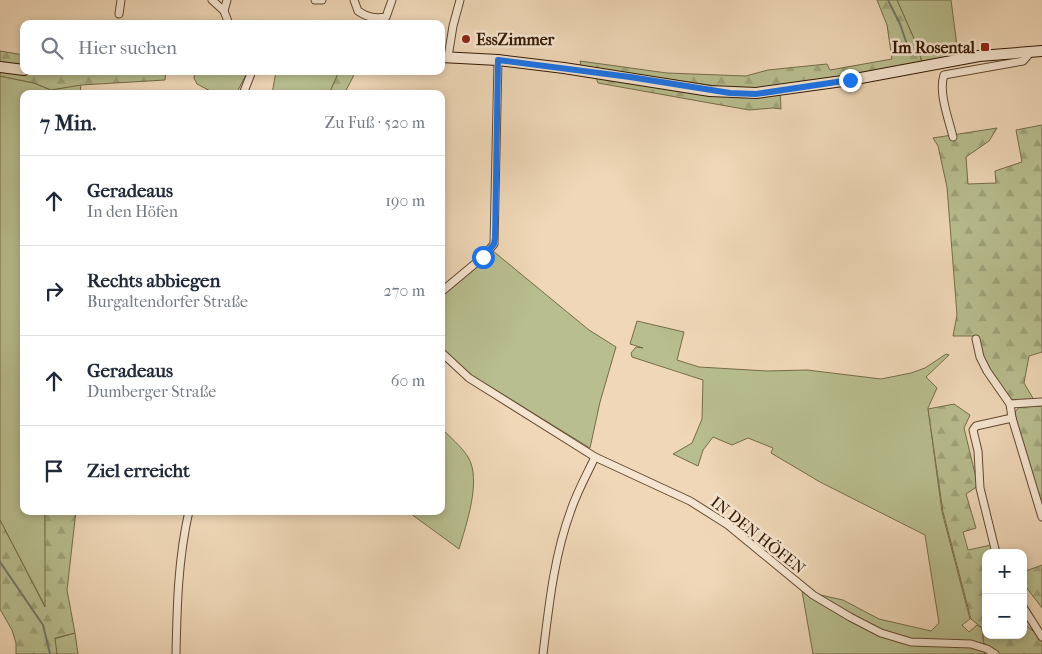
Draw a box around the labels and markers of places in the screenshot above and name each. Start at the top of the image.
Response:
place label: EssZimmer [476,30,556,49]
marker: EssZimmer [460,33,472,45]
place label: Im Rosental [892,38,976,57]
marker: Im Rosental [979,41,991,53]

